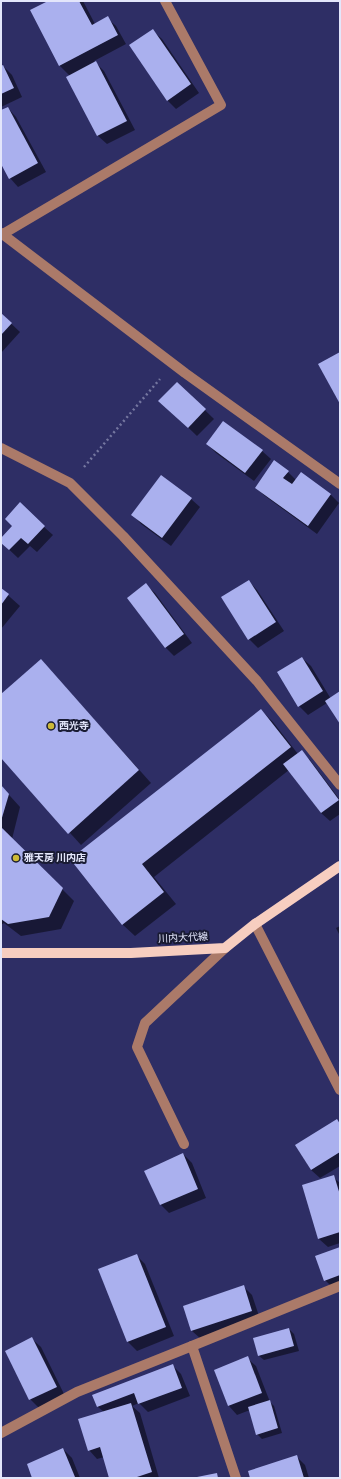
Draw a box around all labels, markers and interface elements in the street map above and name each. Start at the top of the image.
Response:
place label: 西光寺 [59,720,89,732]
marker: 西光寺 [46,721,56,731]
place label: 雅天房 川内店 [24,852,86,864]
marker: 雅天房 川内店 [11,853,21,863]
street label: 川内大代線 [158,931,208,945]

